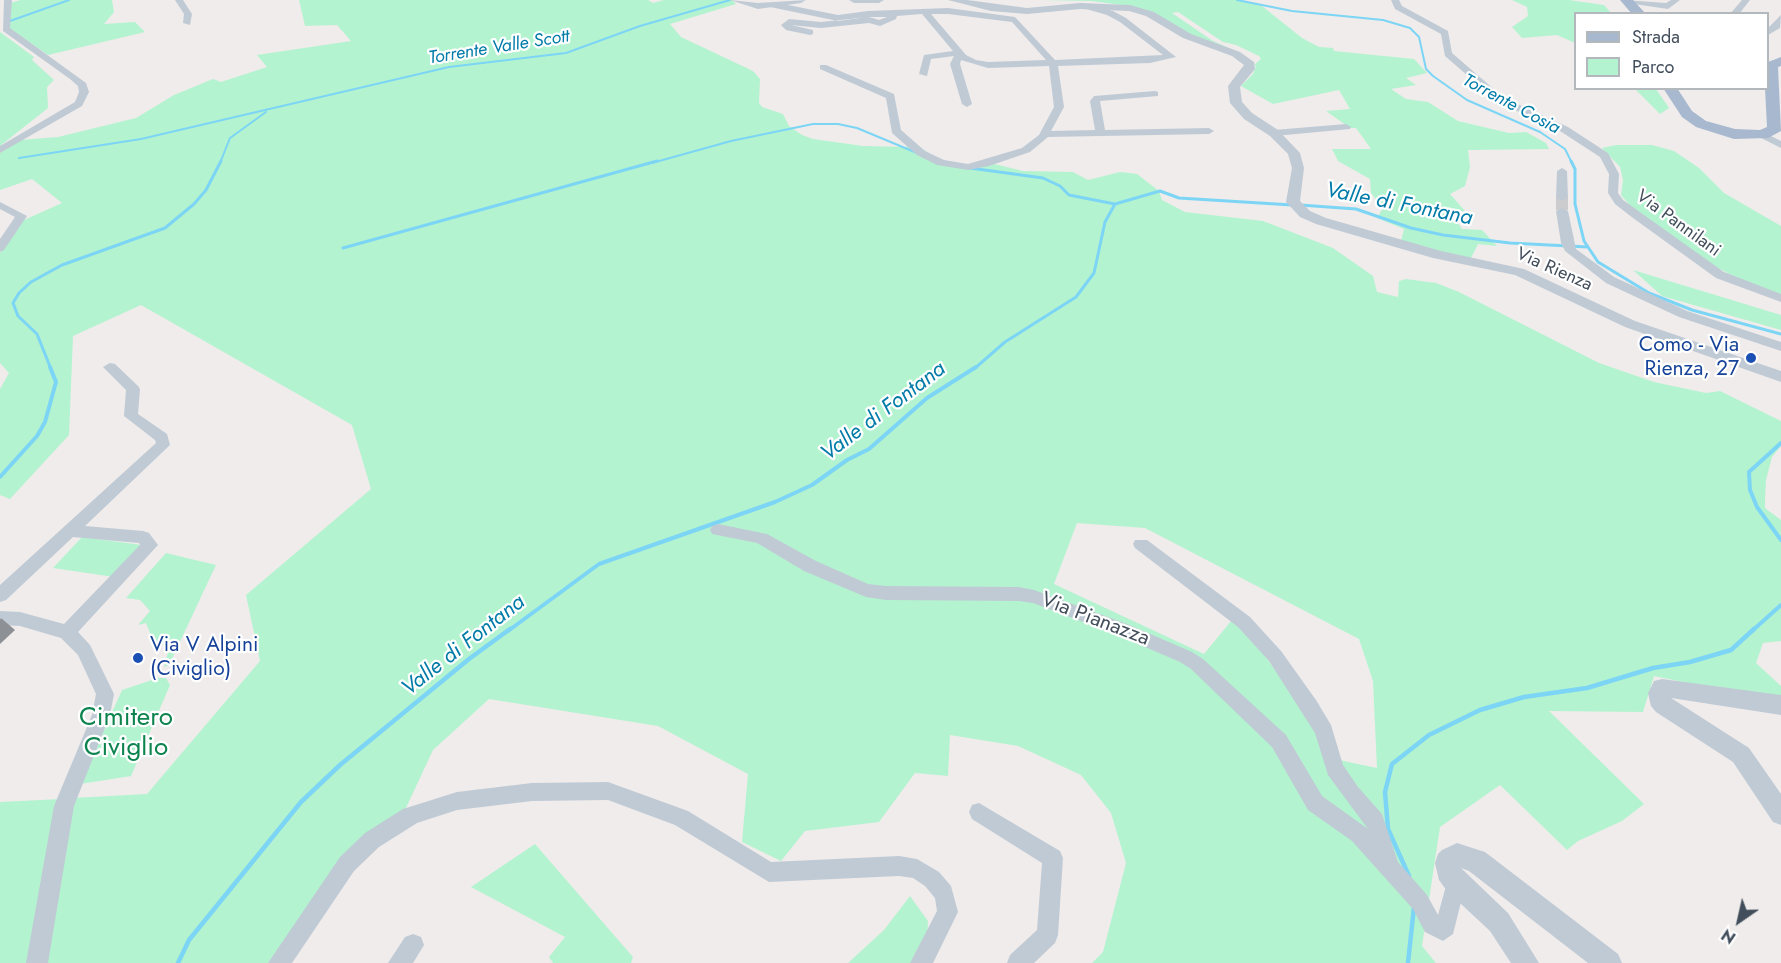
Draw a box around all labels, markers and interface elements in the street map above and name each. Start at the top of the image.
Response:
legend [1574,12,1769,90]
text: Strada [1632,24,1680,50]
water label: Torrente Valle Scott [427,26,571,70]
text: Parco [1632,54,1674,80]
water label: Torrente Cosia [1459,70,1563,140]
water label: Valle di Fontana [1323,178,1475,232]
street label: Via Pannilani [1632,186,1724,262]
street label: Via Rienza [1513,244,1595,296]
place label: Como - Via Rienza, 27 [1639,333,1739,383]
marker: Como - Via Rienza, 27 [1744,351,1758,365]
water label: Valle di Fontana [816,357,952,467]
street label: Via Pianazza [1037,588,1153,652]
water label: Valle di Fontana [397,590,531,702]
place label: Via V Alpini (Civiglio) [150,633,258,683]
marker: Via V Alpini (Civiglio) [131,651,145,665]
park label: Cimitero Civiglio [79,703,173,764]
north arrow [1709,891,1769,951]
text: N [1717,923,1740,949]

